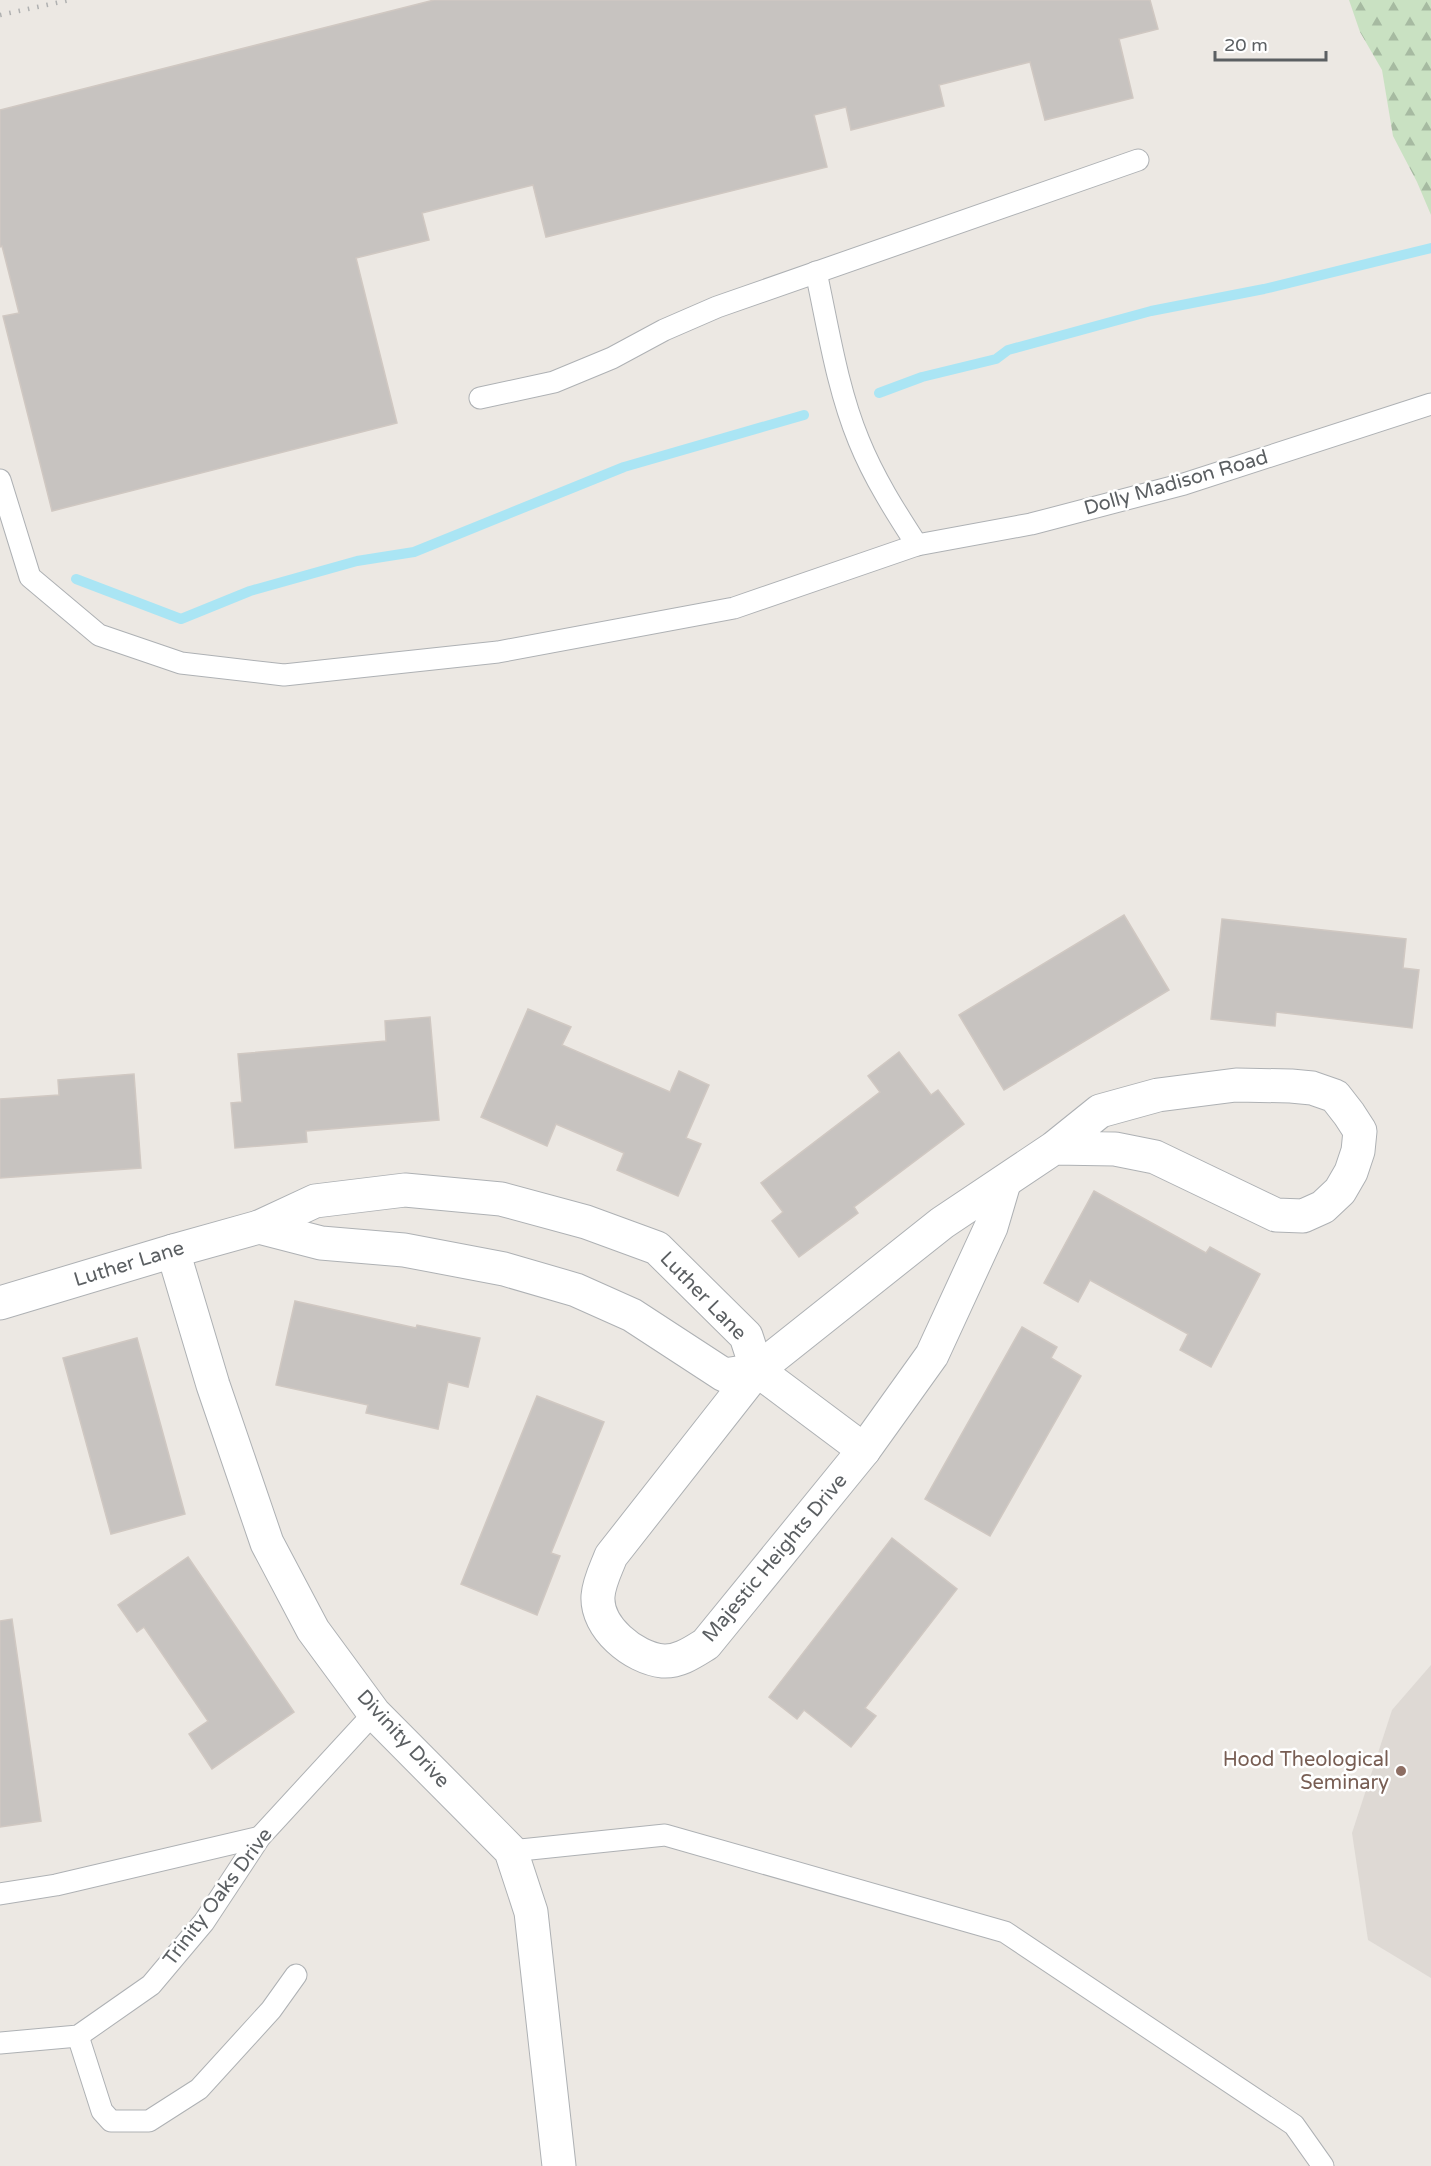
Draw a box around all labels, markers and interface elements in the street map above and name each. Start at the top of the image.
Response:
scale bar [1215,24,1326,62]
text: 20 m [1224,34,1268,56]
street label: Dolly Madison Road [1081,445,1271,521]
street label: Luther Lane [71,1236,187,1292]
street label: Luther Lane [655,1247,751,1345]
street label: Majestic Heights Drive [698,1469,852,1647]
street label: Divinity Drive [352,1685,454,1793]
place label: Hood Theological Seminary [1223,1748,1389,1795]
marker: Hood Theological Seminary [1394,1764,1408,1778]
street label: Trinity Oaks Drive [158,1823,278,1971]

